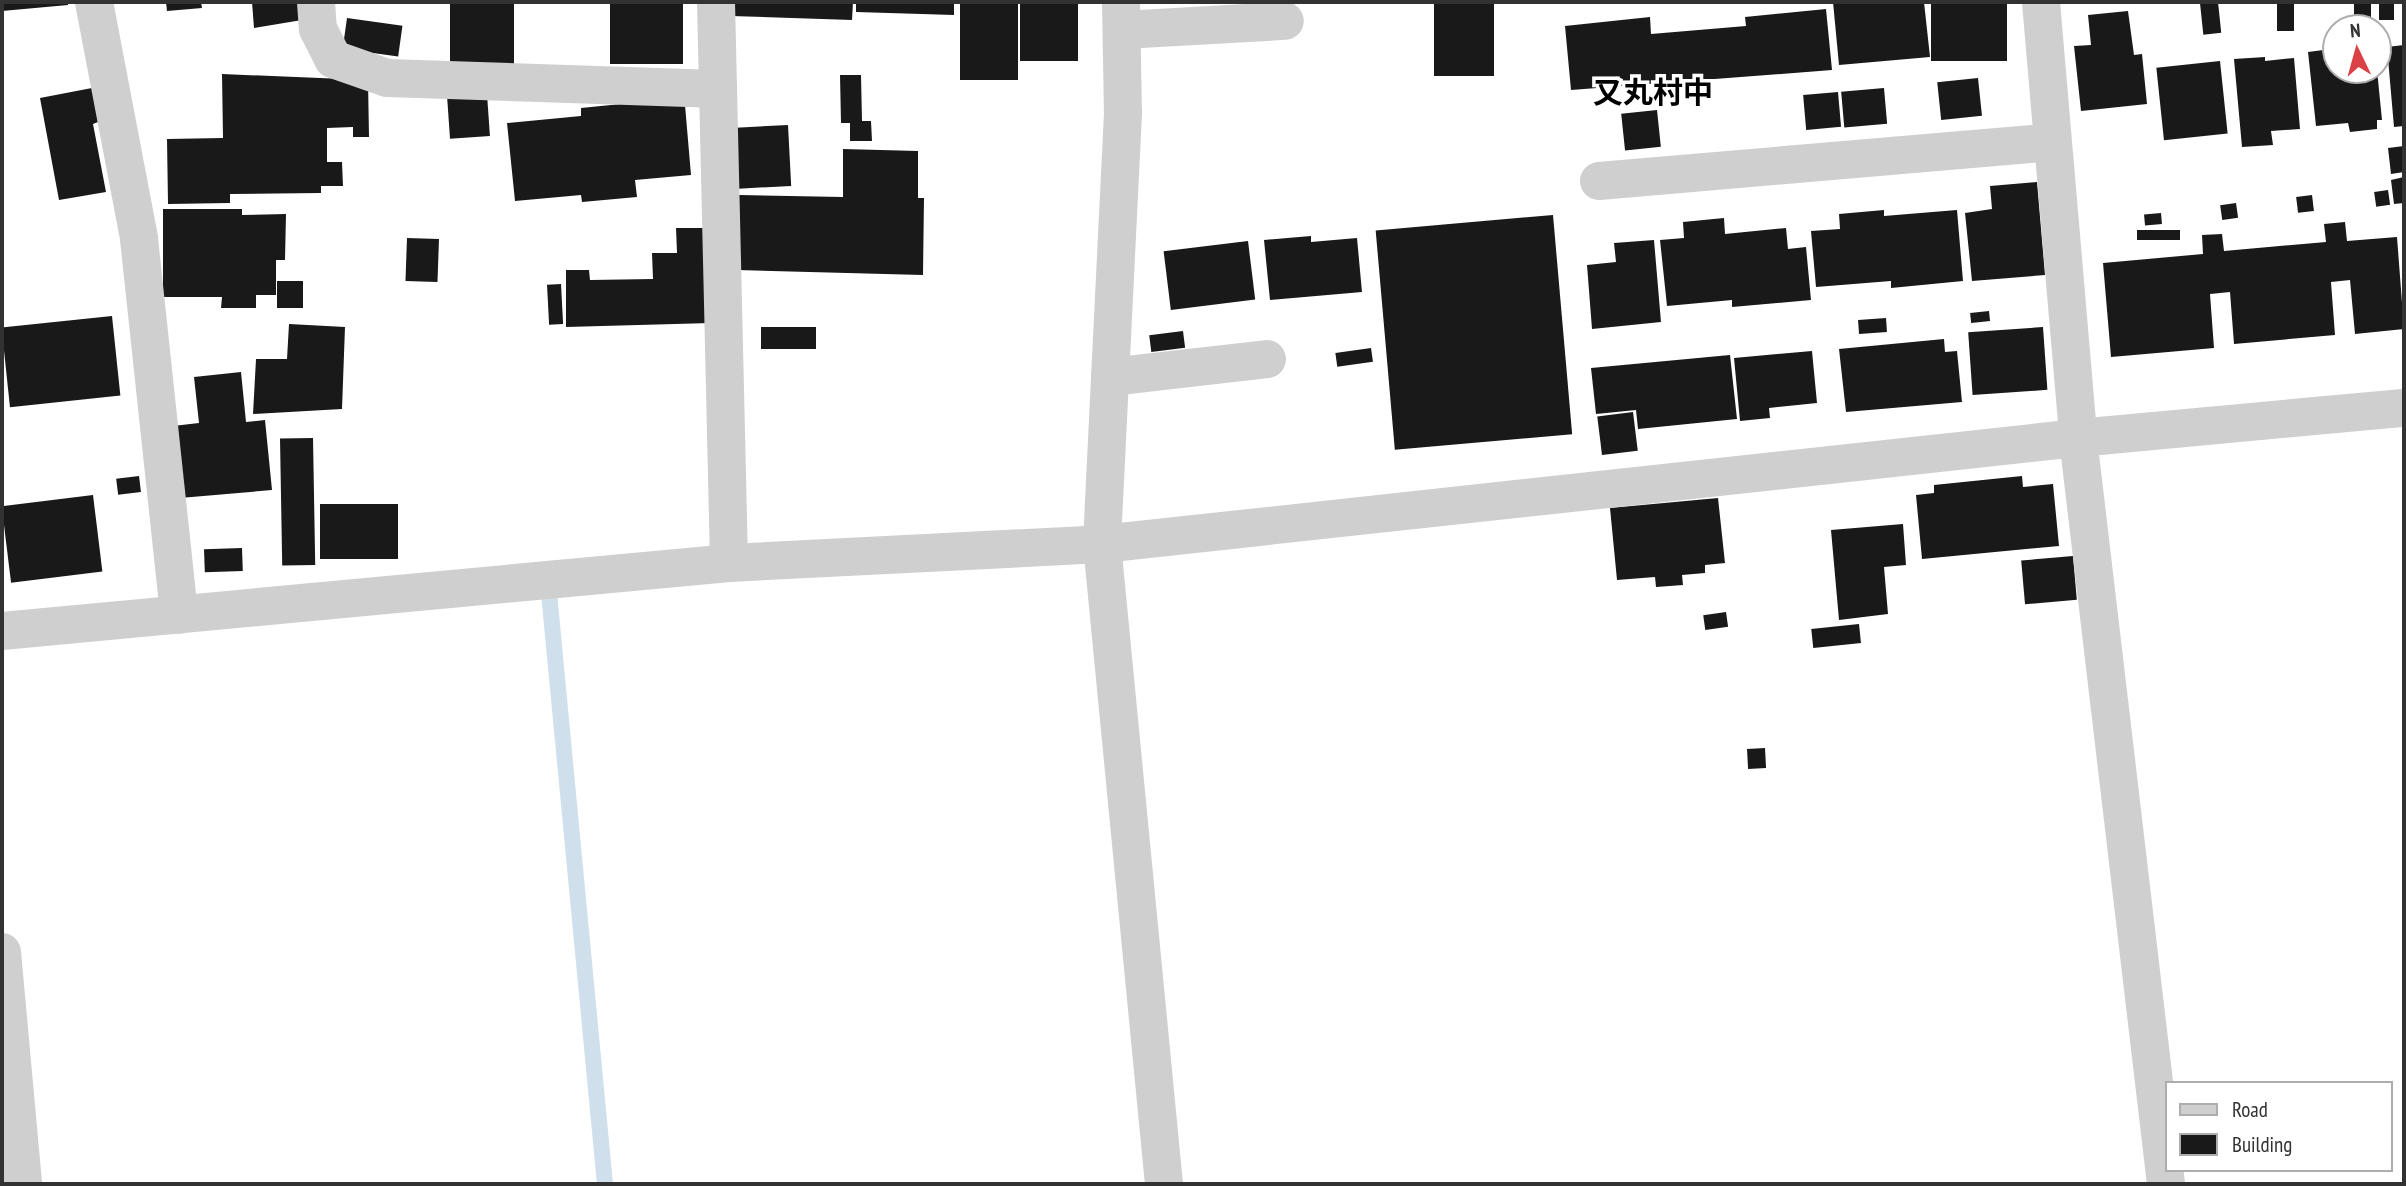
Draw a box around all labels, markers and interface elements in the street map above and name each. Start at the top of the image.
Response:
north arrow [2322,14,2392,84]
text: N [2349,18,2361,42]
district label: 又丸村中 [1593,74,1713,110]
legend [2164,1081,2392,1172]
text: Road [2232,1096,2268,1123]
text: Building [2232,1131,2292,1158]

